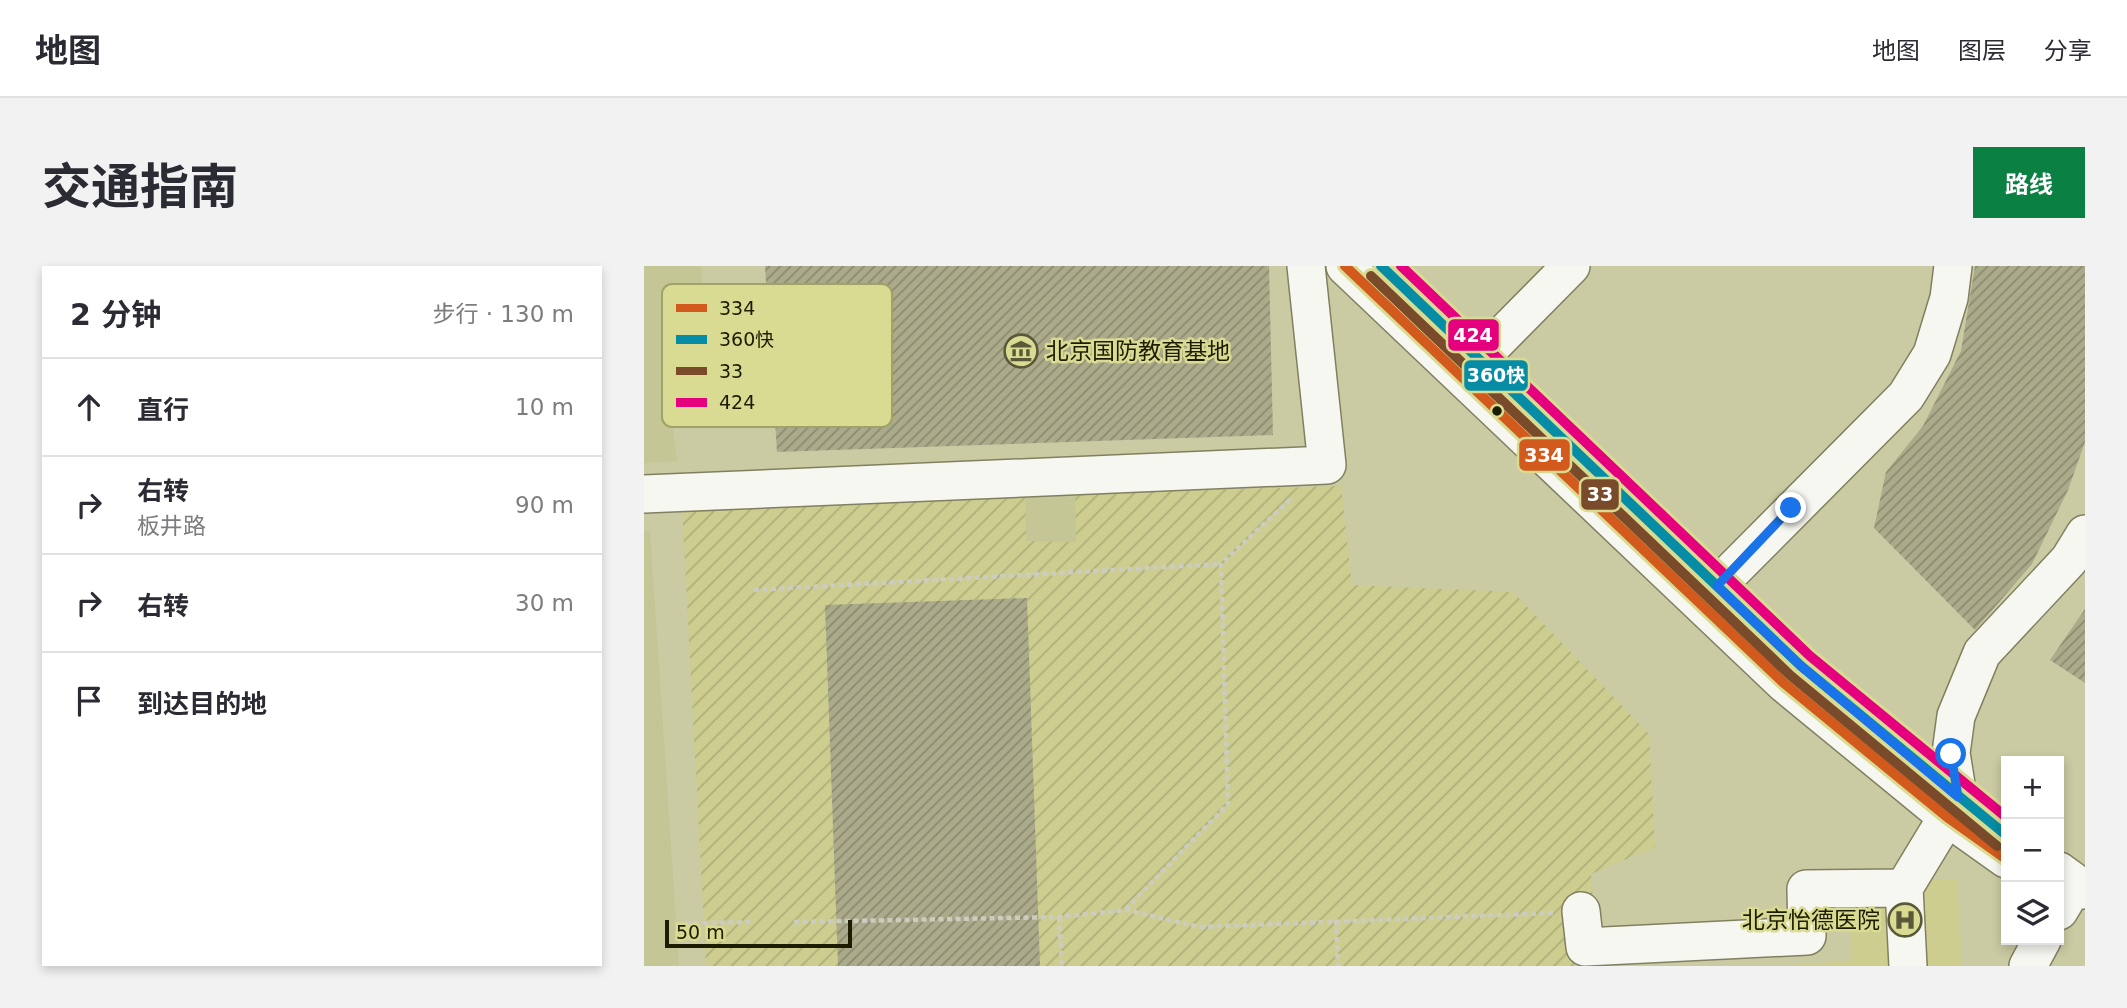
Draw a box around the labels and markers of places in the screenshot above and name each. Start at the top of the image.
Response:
museum icon: 北京国防教育基地 [1002,332,1040,370]
place label: 北京国防教育基地 [1046,338,1230,364]
unlabelled marker [1490,404,1504,418]
hospital icon: 北京怡德医院 [1886,901,1924,939]
place label: 北京怡德医院 [1742,907,1880,933]

